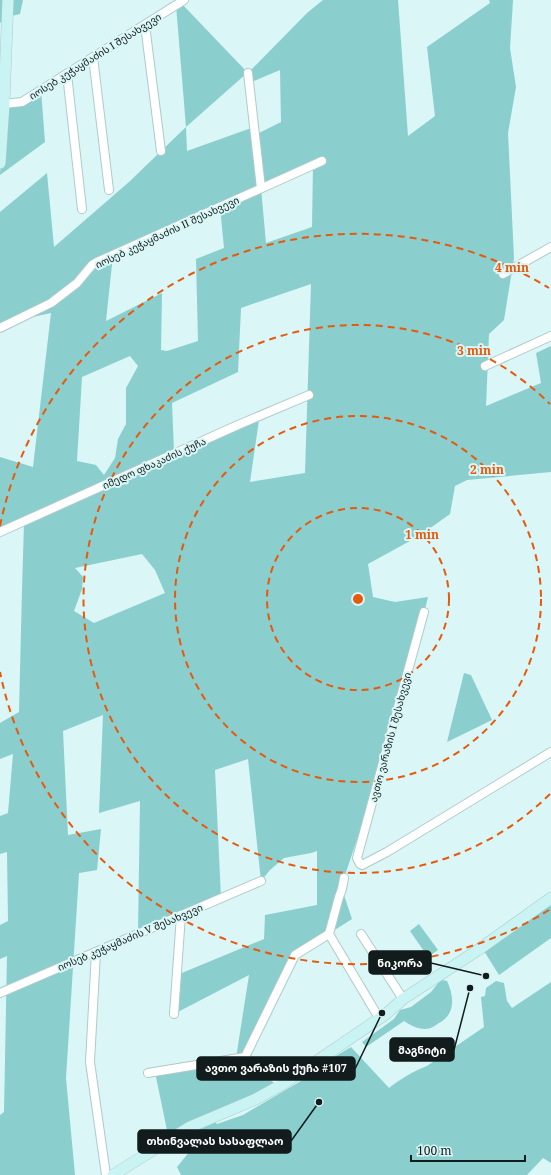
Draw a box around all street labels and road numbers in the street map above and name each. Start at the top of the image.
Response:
street label: იოსებ კეჭაყმაძის I შესახვევი [26,9,164,103]
street label: იოსებ კეჭაყმაძის II შესახვევი [93,192,241,272]
street label: იმედო ფხაკაძის ქუჩა [100,434,208,492]
street label: ავთო ვარაზის I შესახვევი [366,670,414,804]
street label: იოსებ კეჭაყმაძის V შესახვევი [55,900,205,974]

